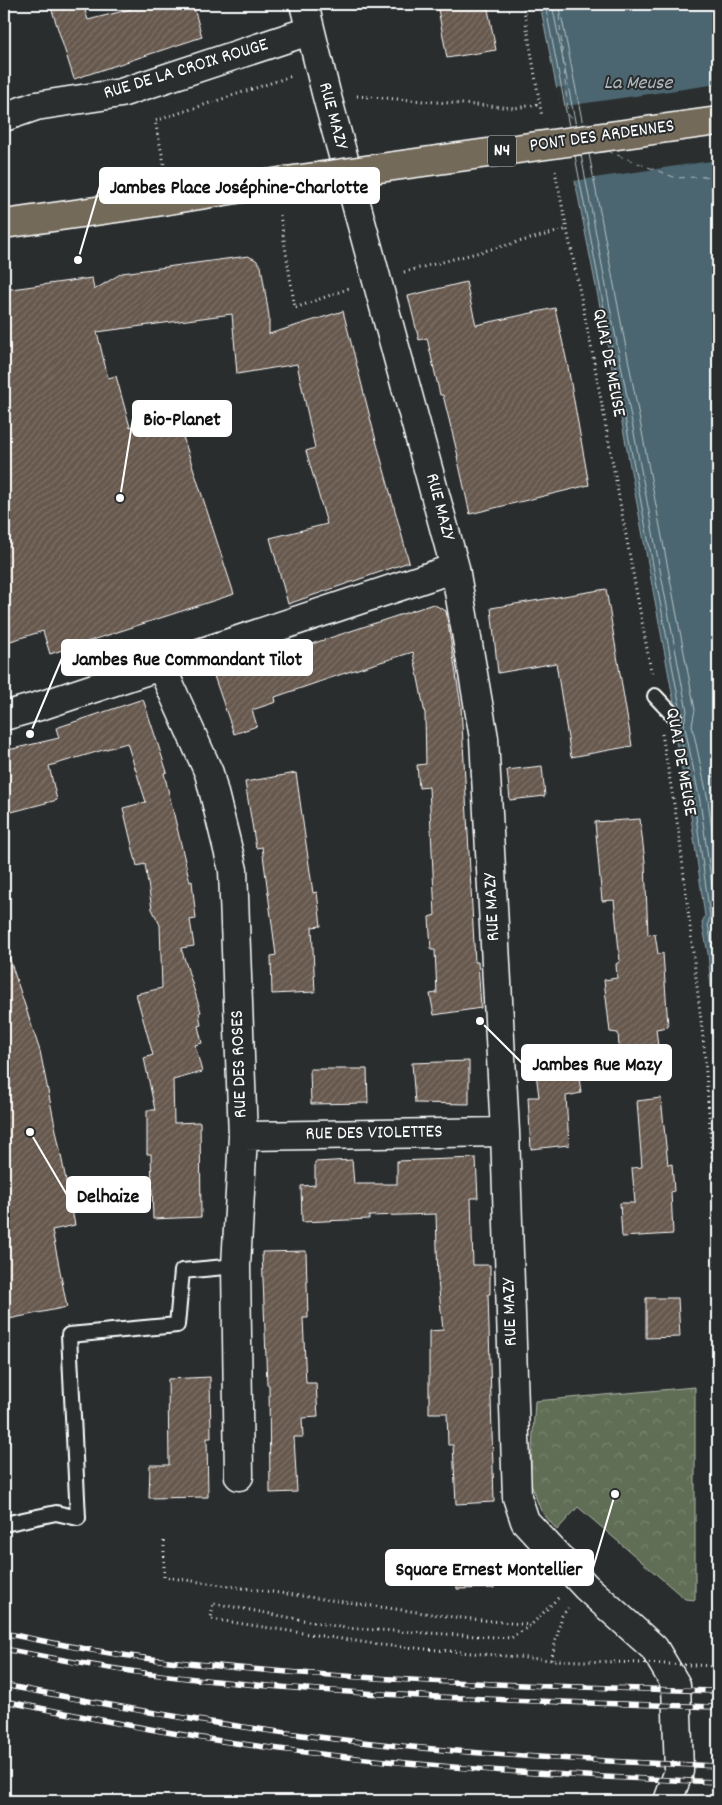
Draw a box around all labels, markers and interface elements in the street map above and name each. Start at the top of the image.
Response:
street label: RUE DE LA CROIX ROUGE [100,32,272,108]
water label: La Meuse [604,70,673,98]
street label: RUE MAZY [310,80,354,153]
street label: PONT DES ARDENNES [528,113,676,161]
road number: N4 [488,136,516,166]
callout: Jambes Place Joséphine-Charlotte [100,168,379,203]
text: Jambes Place Joséphine-Charlotte [110,175,369,203]
street label: QUAI DE MEUSE [584,307,632,420]
callout: Bio-Planet [133,401,231,436]
text: Bio-Planet [143,407,221,435]
street label: RUE MAZY [417,471,461,544]
callout: Jambes Rue Commandant Tilot [62,640,312,675]
text: Jambes Rue Commandant Tilot [72,647,303,675]
street label: QUAI DE MEUSE [657,706,703,819]
street label: RUE MAZY [478,871,508,942]
street label: RUE DES ROSES [225,1010,255,1118]
callout: Jambes Rue Mazy [522,1045,671,1080]
text: Jambes Rue Mazy [532,1052,663,1080]
street label: RUE DES VIOLETTES [305,1119,443,1149]
callout: Delhaize [67,1177,150,1212]
text: Delhaize [77,1184,139,1212]
street label: RUE MAZY [496,1276,526,1347]
callout: Square Ernest Montellier [386,1550,593,1585]
text: Square Ernest Montellier [396,1557,583,1585]

